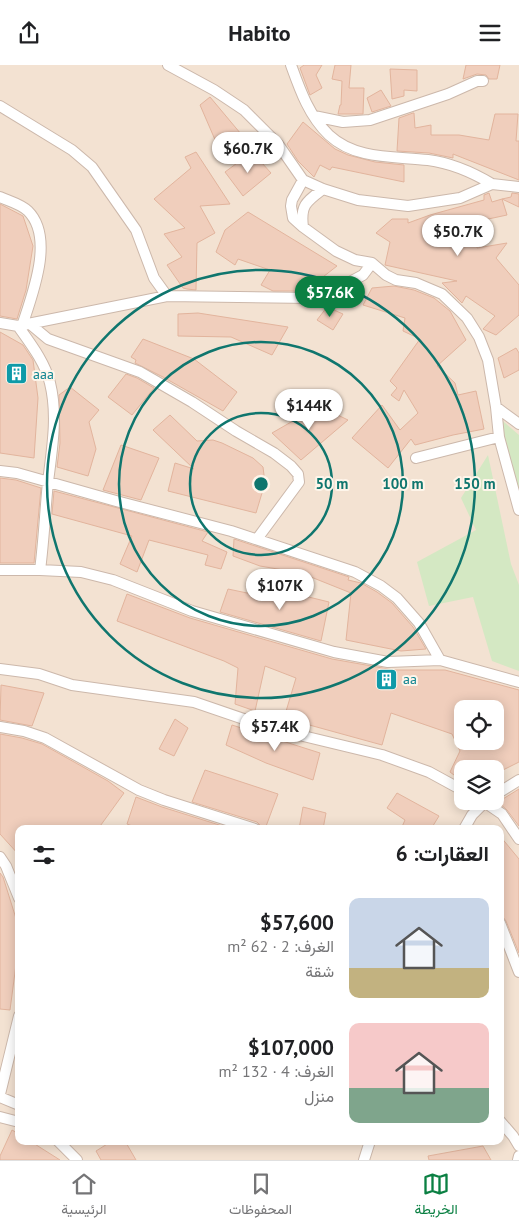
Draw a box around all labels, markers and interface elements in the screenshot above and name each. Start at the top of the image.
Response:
icon: share [15,19,43,47]
text: Habito [228,19,291,47]
icon: menu [476,19,504,47]
pin: $60.7K [207,131,289,174]
text: $60.7K [223,138,273,158]
pin: $50.7K [417,215,499,257]
text: $50.7K [433,221,483,241]
pin: $57.6K [289,275,371,318]
text: $57.6K [306,282,354,302]
building icon: aaa [5,362,29,386]
place label: aaa [33,365,54,383]
pin: $144K [274,389,344,431]
text: $144K [286,395,332,415]
text: 50 m [316,474,348,493]
text: 100 m [382,474,424,493]
text: 150 m [454,474,496,493]
centre of rings [252,475,270,493]
pin: $107K [245,569,315,611]
text: $107K [257,575,303,595]
building icon: aa [375,667,399,691]
place label: aa [403,670,417,688]
map controls [454,700,504,810]
button: locate [454,700,504,750]
pin: $57.4K [234,709,316,752]
text: $57.4K [251,716,299,736]
button: layers [454,760,504,810]
text: العقارات: 6 [396,840,489,867]
icon: filters [30,841,58,869]
text: $57,600 [260,909,334,936]
icon: home [389,918,449,978]
text: الغرف: 2 · 62 m² [227,936,334,956]
text: شقة [305,961,334,981]
text: $107,000 [248,1034,334,1061]
icon: home [389,1043,449,1103]
text: الغرف: 4 · 132 m² [218,1061,334,1081]
text: منزل [304,1086,334,1106]
tab: الرئيسية [61,1170,107,1222]
tab: المحفوظات [229,1170,292,1222]
tab: الخريطة [414,1170,458,1222]

